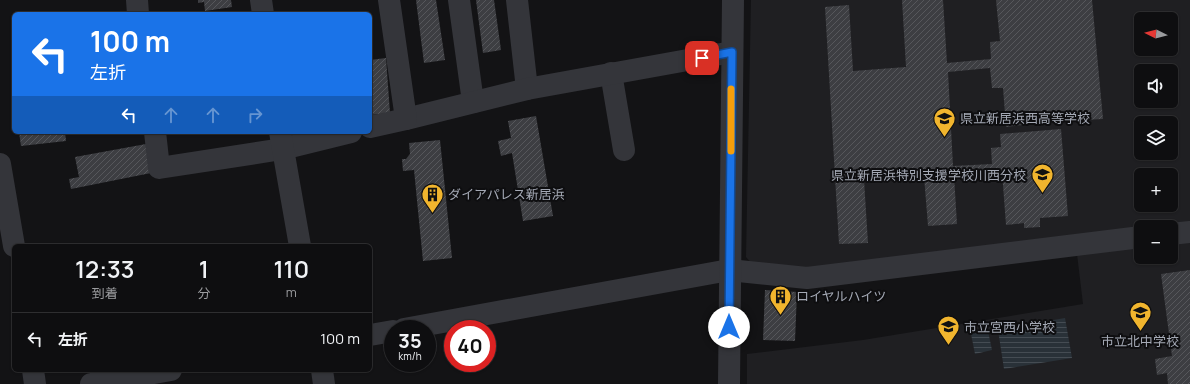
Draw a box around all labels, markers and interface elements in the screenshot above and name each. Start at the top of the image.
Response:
north arrow [1134,12,1178,56]
map controls [1134,12,1178,264]
text: 100 m [90,22,170,60]
icon: left [24,28,76,80]
pin [685,41,719,75]
icon: arrive [691,47,713,69]
text: 左折 [90,60,126,84]
button: sound [1134,64,1178,108]
icon: left [118,104,140,126]
icon: ahead [160,104,182,126]
icon: ahead [202,104,224,126]
icon: right [244,104,266,126]
school or university icon: 県立新居浜西高等学校 [932,105,958,138]
place label: 県立新居浜西高等学校 [960,109,1090,127]
button: layers [1134,116,1178,160]
school or university icon: 県立新居浜特別支援学校川西分校 [1029,162,1055,195]
place label: 県立新居浜特別支援学校川西分校 [831,166,1026,184]
button: + [1134,168,1178,212]
building icon: ダイアパレス新居浜 [420,181,446,214]
place label: ダイアパレス新居浜 [448,185,565,203]
button: − [1134,220,1178,264]
text: 12:33 [75,252,134,285]
text: 1 [199,252,209,285]
text: 110 [273,252,309,285]
text: m [286,283,297,301]
building icon: ロイヤルハイツ [767,283,793,316]
text: 到着 [92,284,118,302]
text: 分 [197,284,210,302]
place label: ロイヤルハイツ [796,287,886,305]
school or university icon: 市立北中学校 [1127,300,1153,333]
position arrow [708,306,750,348]
school or university icon: 市立宮西小学校 [936,314,962,347]
place label: 市立宮西小学校 [964,318,1055,336]
speed limit sign: 40 [444,320,496,372]
text: 35 [398,327,422,354]
icon: left [24,328,46,350]
text: 100 m [320,328,360,349]
text: 左折 [58,329,88,350]
place label: 市立北中学校 [1101,332,1179,350]
text: km/h [398,349,422,363]

